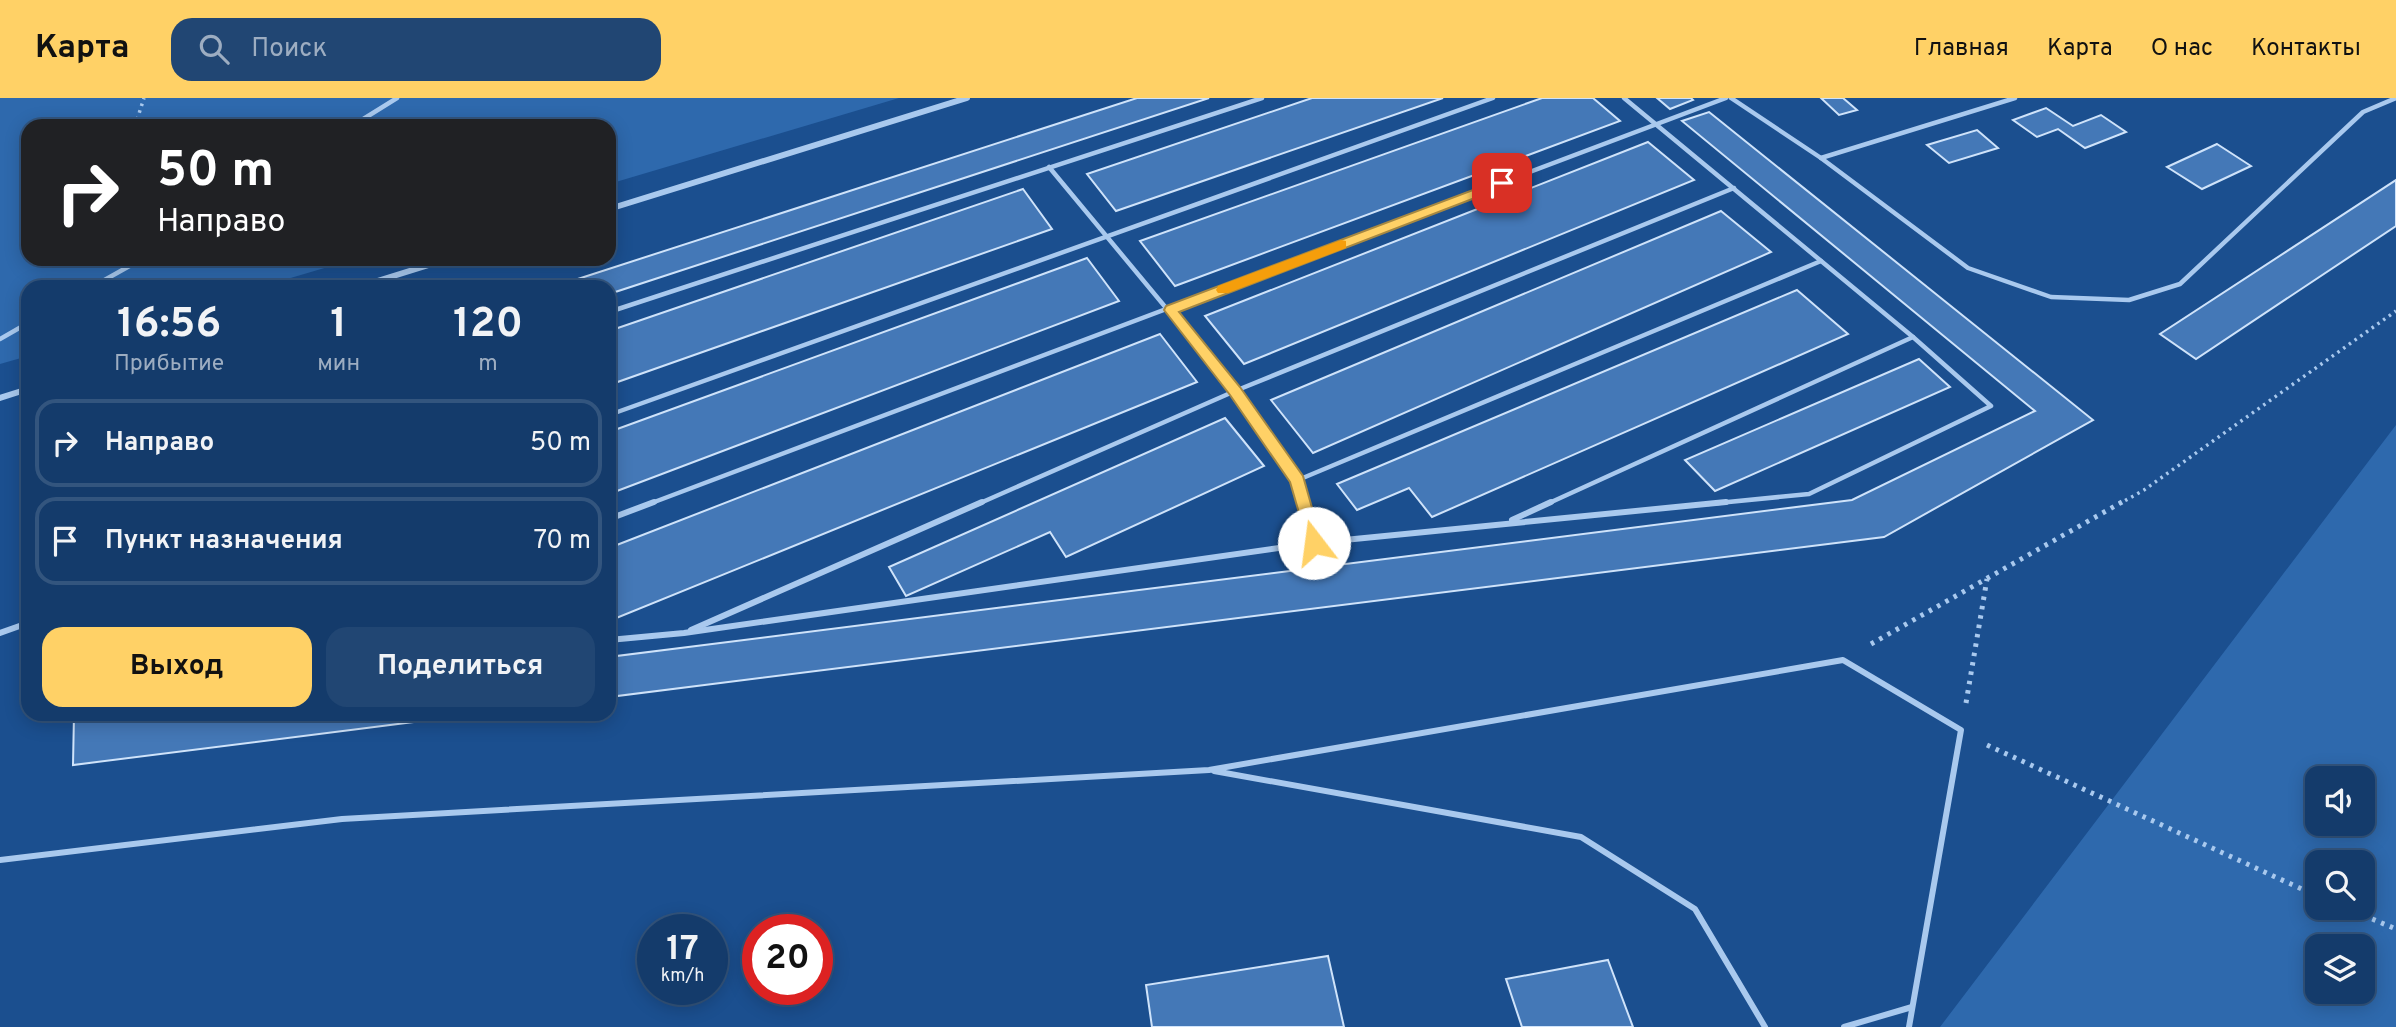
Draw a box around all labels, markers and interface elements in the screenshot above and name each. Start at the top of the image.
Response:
search box [171,18,661,81]
text: Карта [35,28,129,70]
icon: search [195,30,233,68]
text: Поиск [251,33,327,66]
text: Главная [1914,34,2009,64]
text: Карта [2047,34,2113,64]
text: О нас [2151,34,2213,64]
text: Контакты [2251,34,2361,64]
text: 50 m [157,142,274,204]
icon: right [42,147,133,238]
pin [1472,153,1532,213]
icon: arrive [1483,164,1521,202]
text: Направо [157,203,285,243]
text: 16:56 [117,299,221,352]
text: 1 [330,299,347,352]
text: 120 [453,299,523,352]
text: Прибытие [114,350,224,379]
text: мин [317,350,360,379]
text: m [478,350,498,379]
icon: right [46,424,84,462]
text: Направо [105,427,214,460]
text: 50 m [530,427,591,460]
position arrow [1277,506,1351,580]
icon: arrive [46,522,84,560]
text: Пункт назначения [105,525,343,558]
text: 70 m [533,525,591,558]
button: Выход [42,627,312,707]
button: Поделиться [326,627,595,707]
map controls [2305,766,2375,1004]
button: sound [2305,766,2375,836]
button: search [2305,850,2375,920]
speed limit sign: 20 [742,914,833,1005]
text: 17 [666,928,699,972]
button: layers [2305,934,2375,1004]
text: km/h [661,965,704,988]

